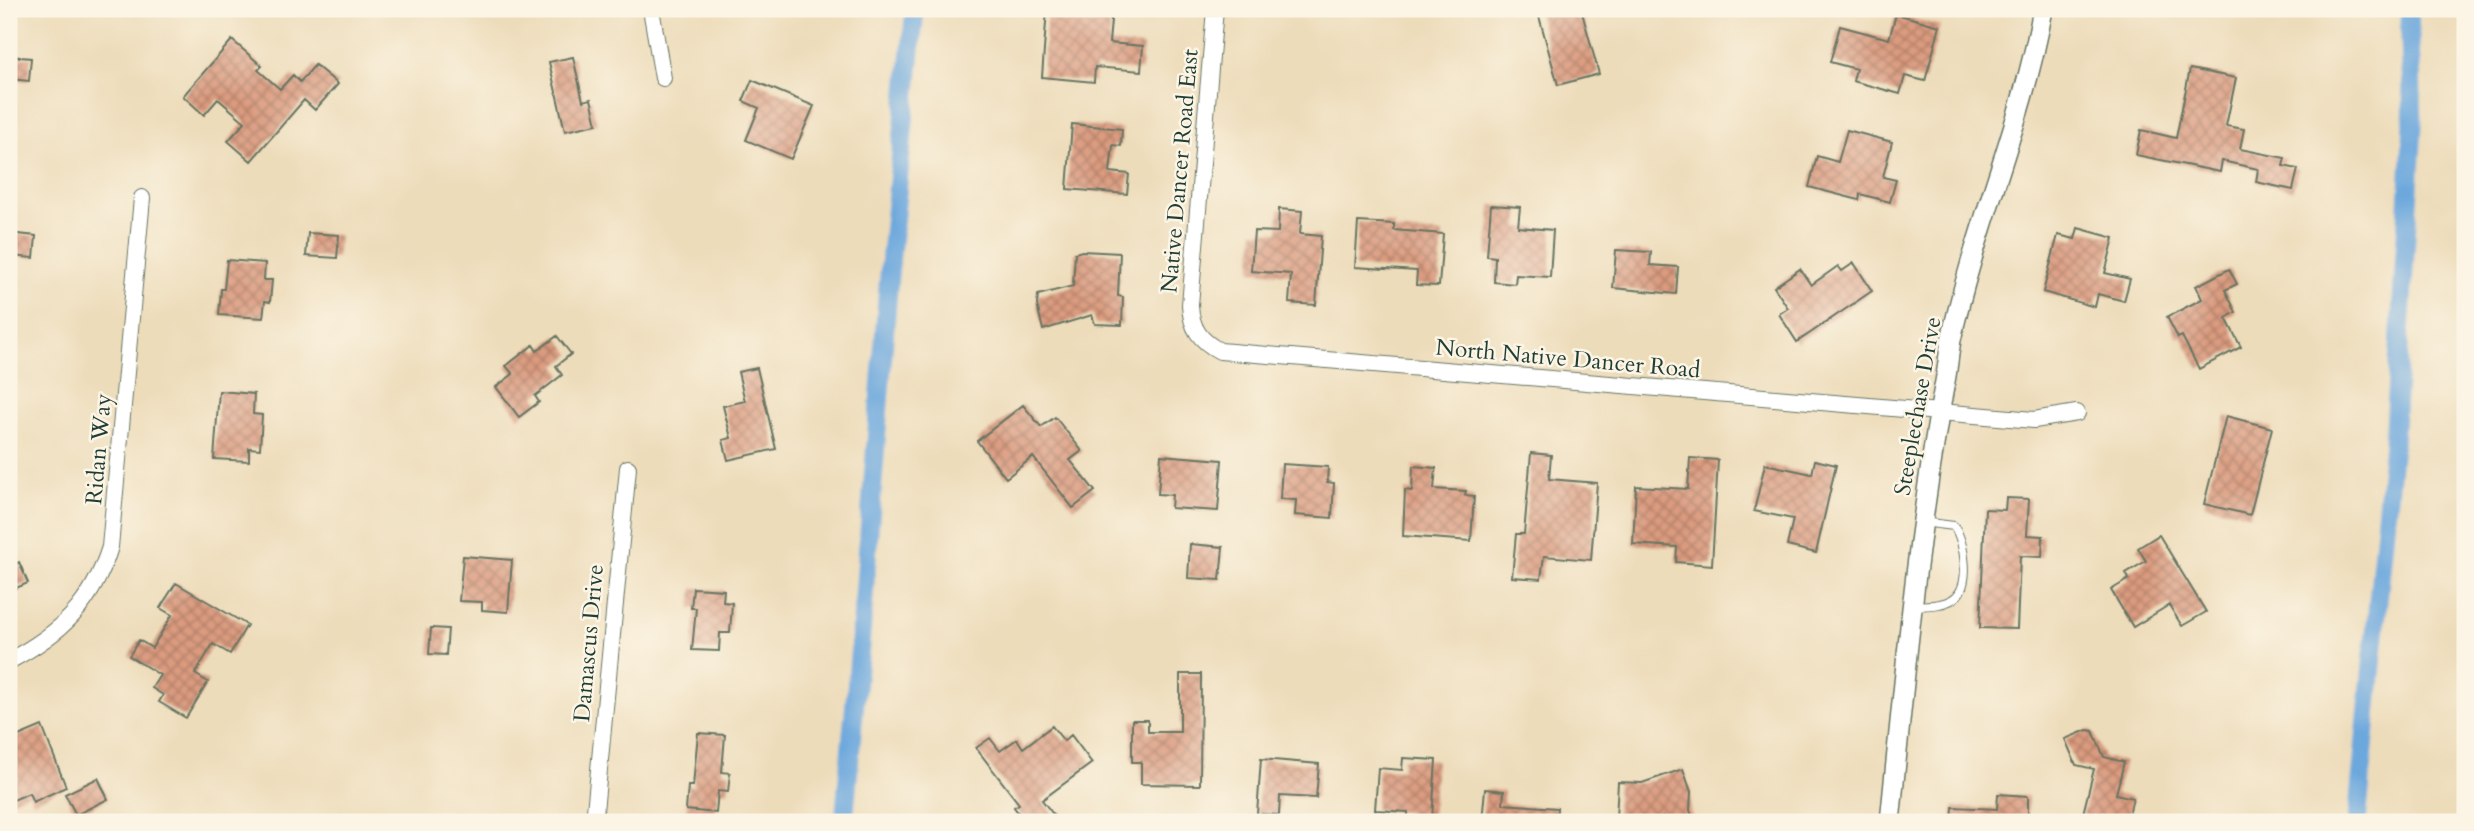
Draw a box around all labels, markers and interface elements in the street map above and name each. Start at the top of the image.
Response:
street label: Native Dancer Road East [1153,48,1206,294]
street label: Steeplechase Drive [1886,314,1948,498]
street label: North Native Dancer Road [1434,331,1702,386]
street label: Ridan Way [78,392,119,506]
street label: Damascus Drive [566,563,611,723]

